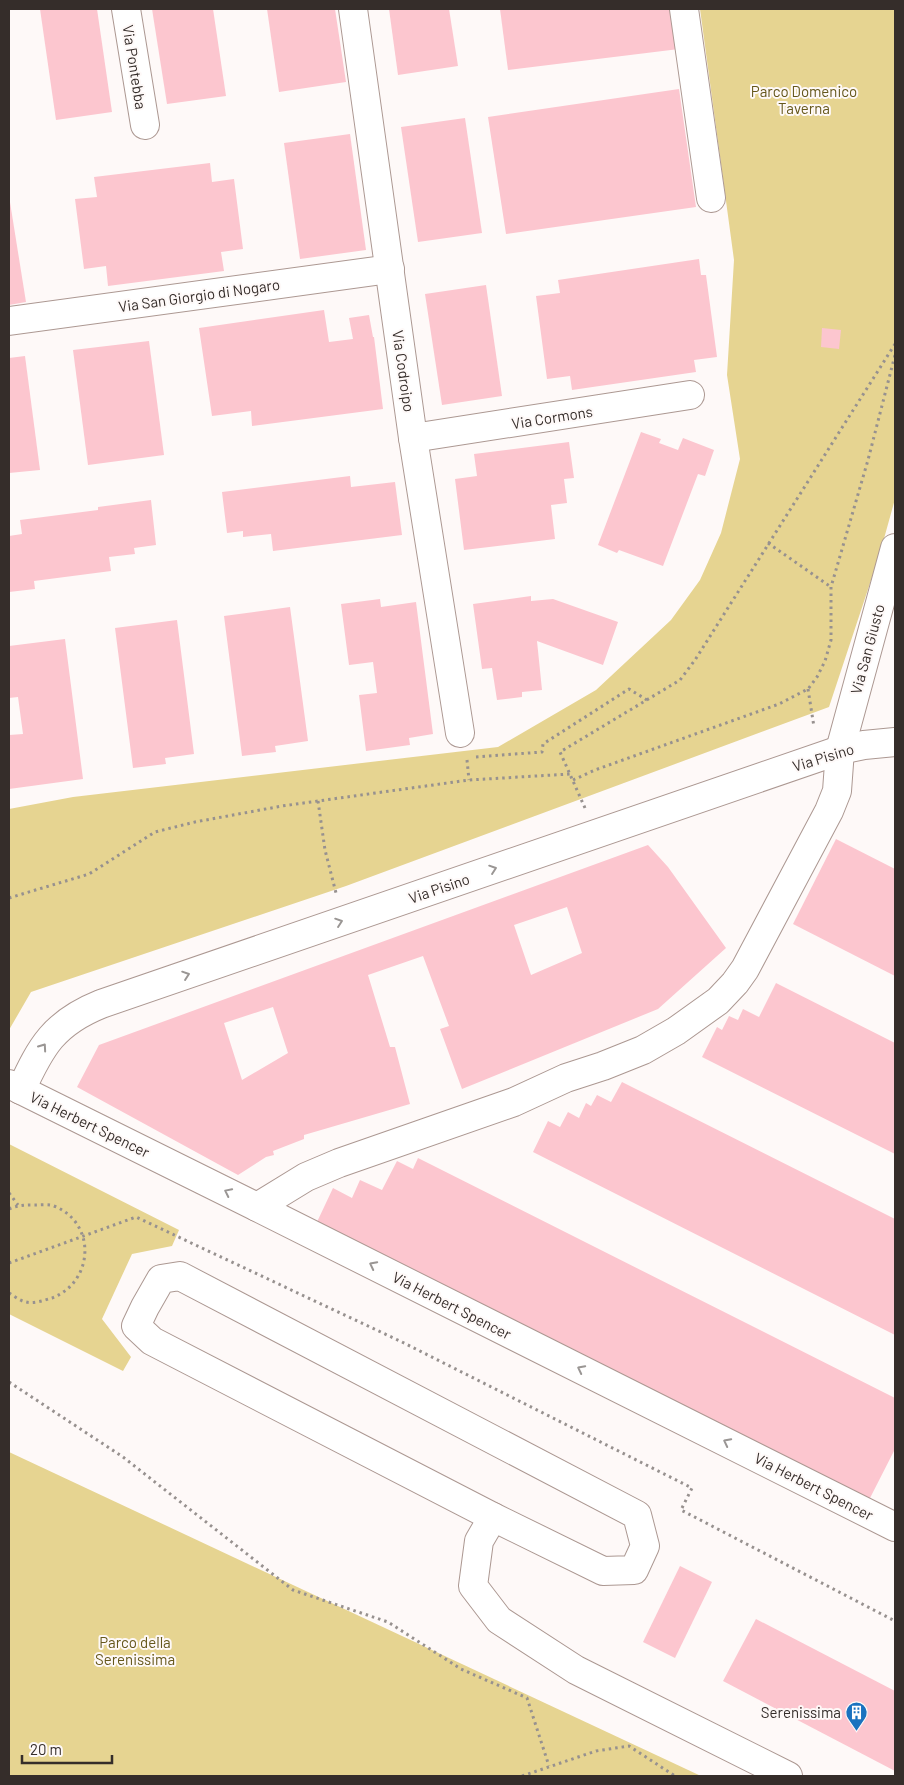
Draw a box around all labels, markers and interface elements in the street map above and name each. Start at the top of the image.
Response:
street label: Via Pontebba [119,23,151,111]
park label: Parco Domenico Taverna [751,82,857,117]
street label: Via San Giorgio di Nogaro [117,275,281,315]
street label: Via Codroipo [389,329,419,413]
street label: Via Cormons [510,402,594,432]
street label: Via San Giusto [846,602,888,696]
street label: Via Pisino [790,739,856,775]
one-way arrow [488,865,497,875]
street label: Via Pisino [406,869,472,907]
one-way arrow [334,918,343,928]
one-way arrow [181,971,189,981]
one-way arrow [37,1043,46,1053]
street label: Via Herbert Spencer [27,1087,153,1161]
one-way arrow [224,1188,233,1198]
one-way arrow [370,1261,379,1271]
street label: Via Herbert Spencer [390,1267,515,1343]
one-way arrow [577,1365,586,1375]
one-way arrow [723,1438,732,1448]
street label: Via Herbert Spencer [752,1448,877,1524]
park label: Parco della Serenissima [95,1633,175,1668]
building icon: Serenissima [845,1700,869,1731]
place label: Serenissima [761,1703,841,1721]
scale bar [22,1732,112,1764]
text: 20 m [30,1740,62,1758]

